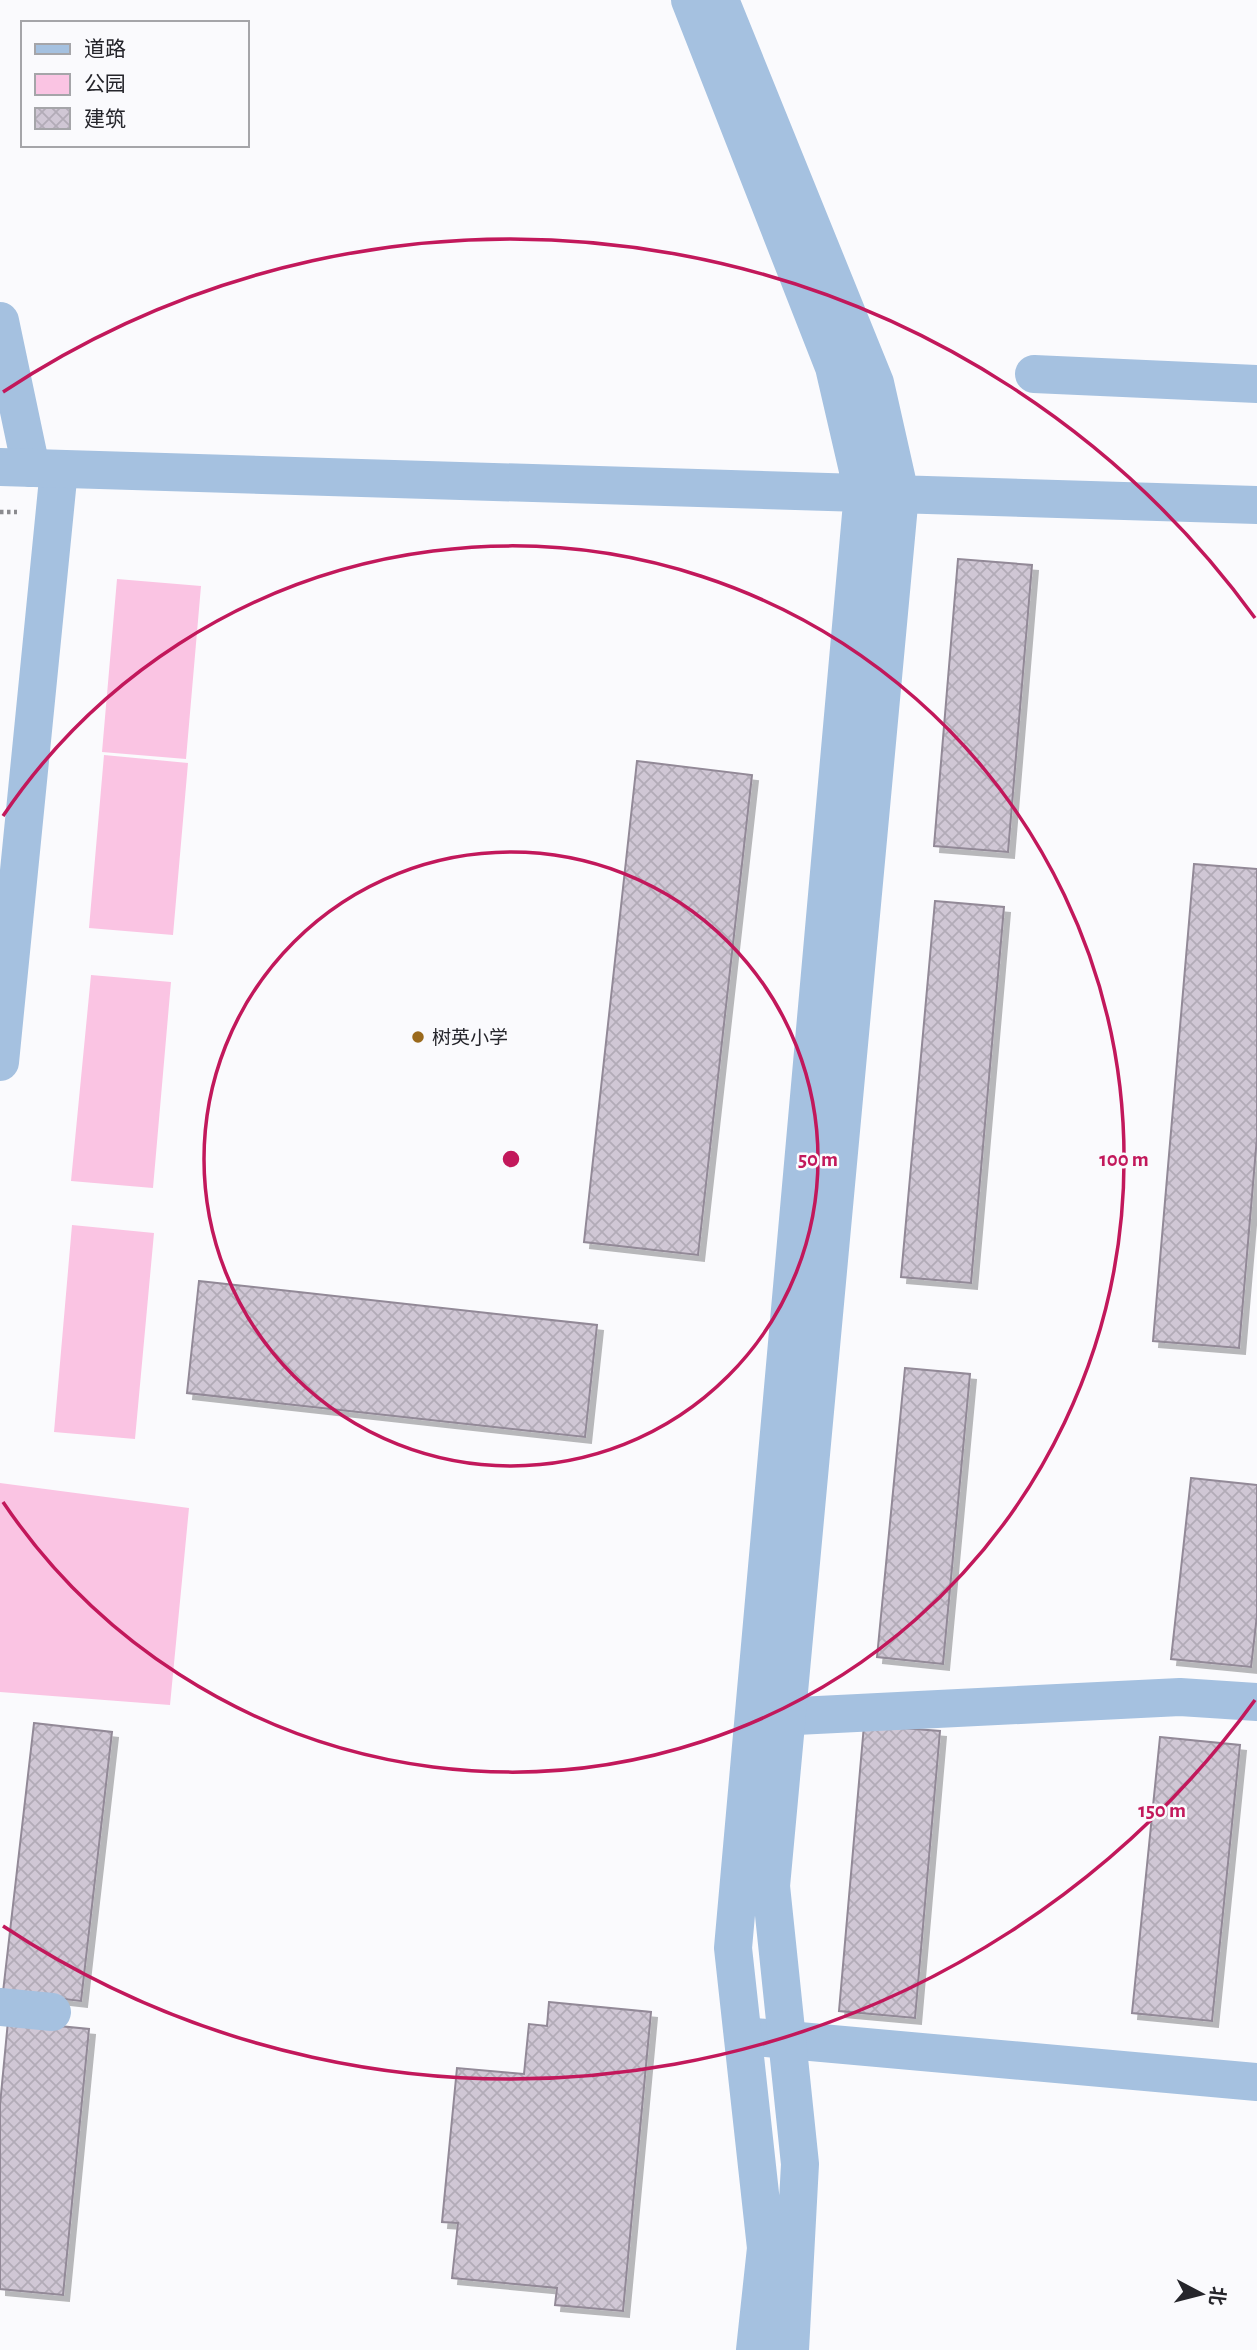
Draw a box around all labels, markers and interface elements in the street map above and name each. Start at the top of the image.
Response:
legend [21,21,248,147]
text: 道路 [84,38,126,60]
text: 公园 [84,73,126,95]
text: 建筑 [84,108,126,130]
place label: 树英小学 [432,1027,508,1048]
marker: 树英小学 [410,1029,426,1045]
centre of rings [499,1147,523,1171]
text: 50 m [798,1149,838,1170]
text: 100 m [1099,1149,1149,1170]
text: 150 m [1138,1800,1186,1821]
north arrow [1166,2259,1236,2329]
text: 北 [1206,2285,1228,2307]

